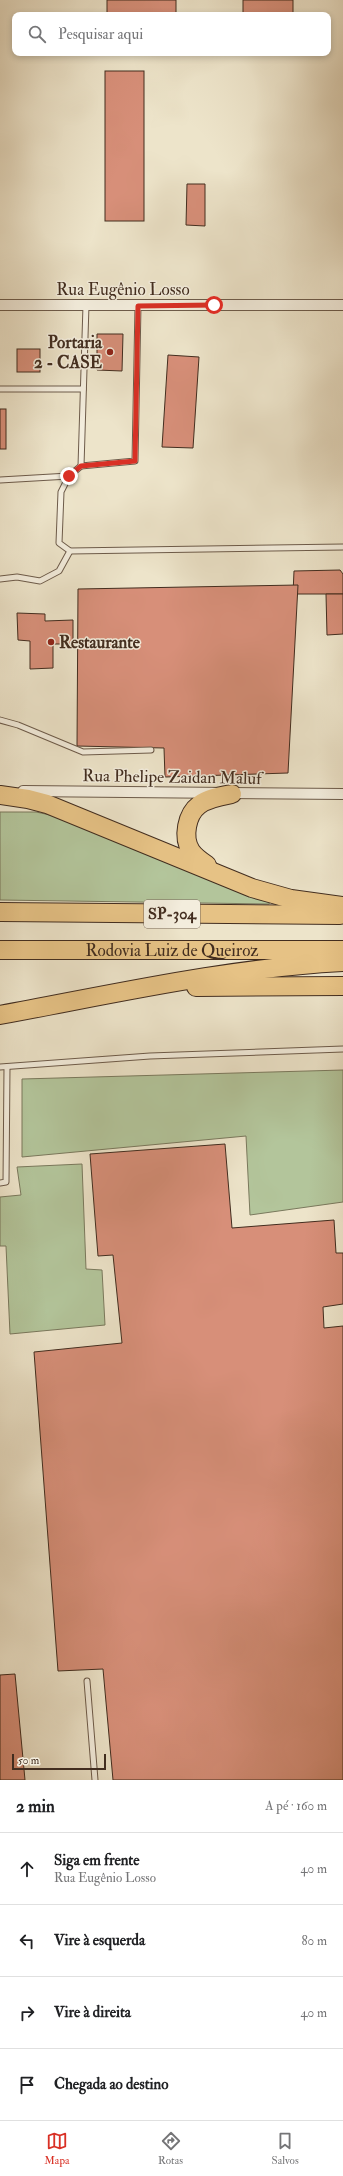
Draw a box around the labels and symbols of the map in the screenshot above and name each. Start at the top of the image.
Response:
street label: Rua Eugênio Losso [56,279,190,300]
route start [205,296,223,314]
place label: Portaria 2 - CASE [34,332,103,373]
marker: Portaria 2 - CASE [105,347,115,357]
route end [60,467,78,485]
place label: Restaurante [59,632,141,653]
marker: Restaurante [46,637,56,647]
street label: Rua Phelipe Zaidan Maluf [82,765,264,790]
road number: SP-304 [144,900,200,928]
street label: Rodovia Luiz de Queiroz [85,940,259,961]
scale bar [12,1752,106,1771]

